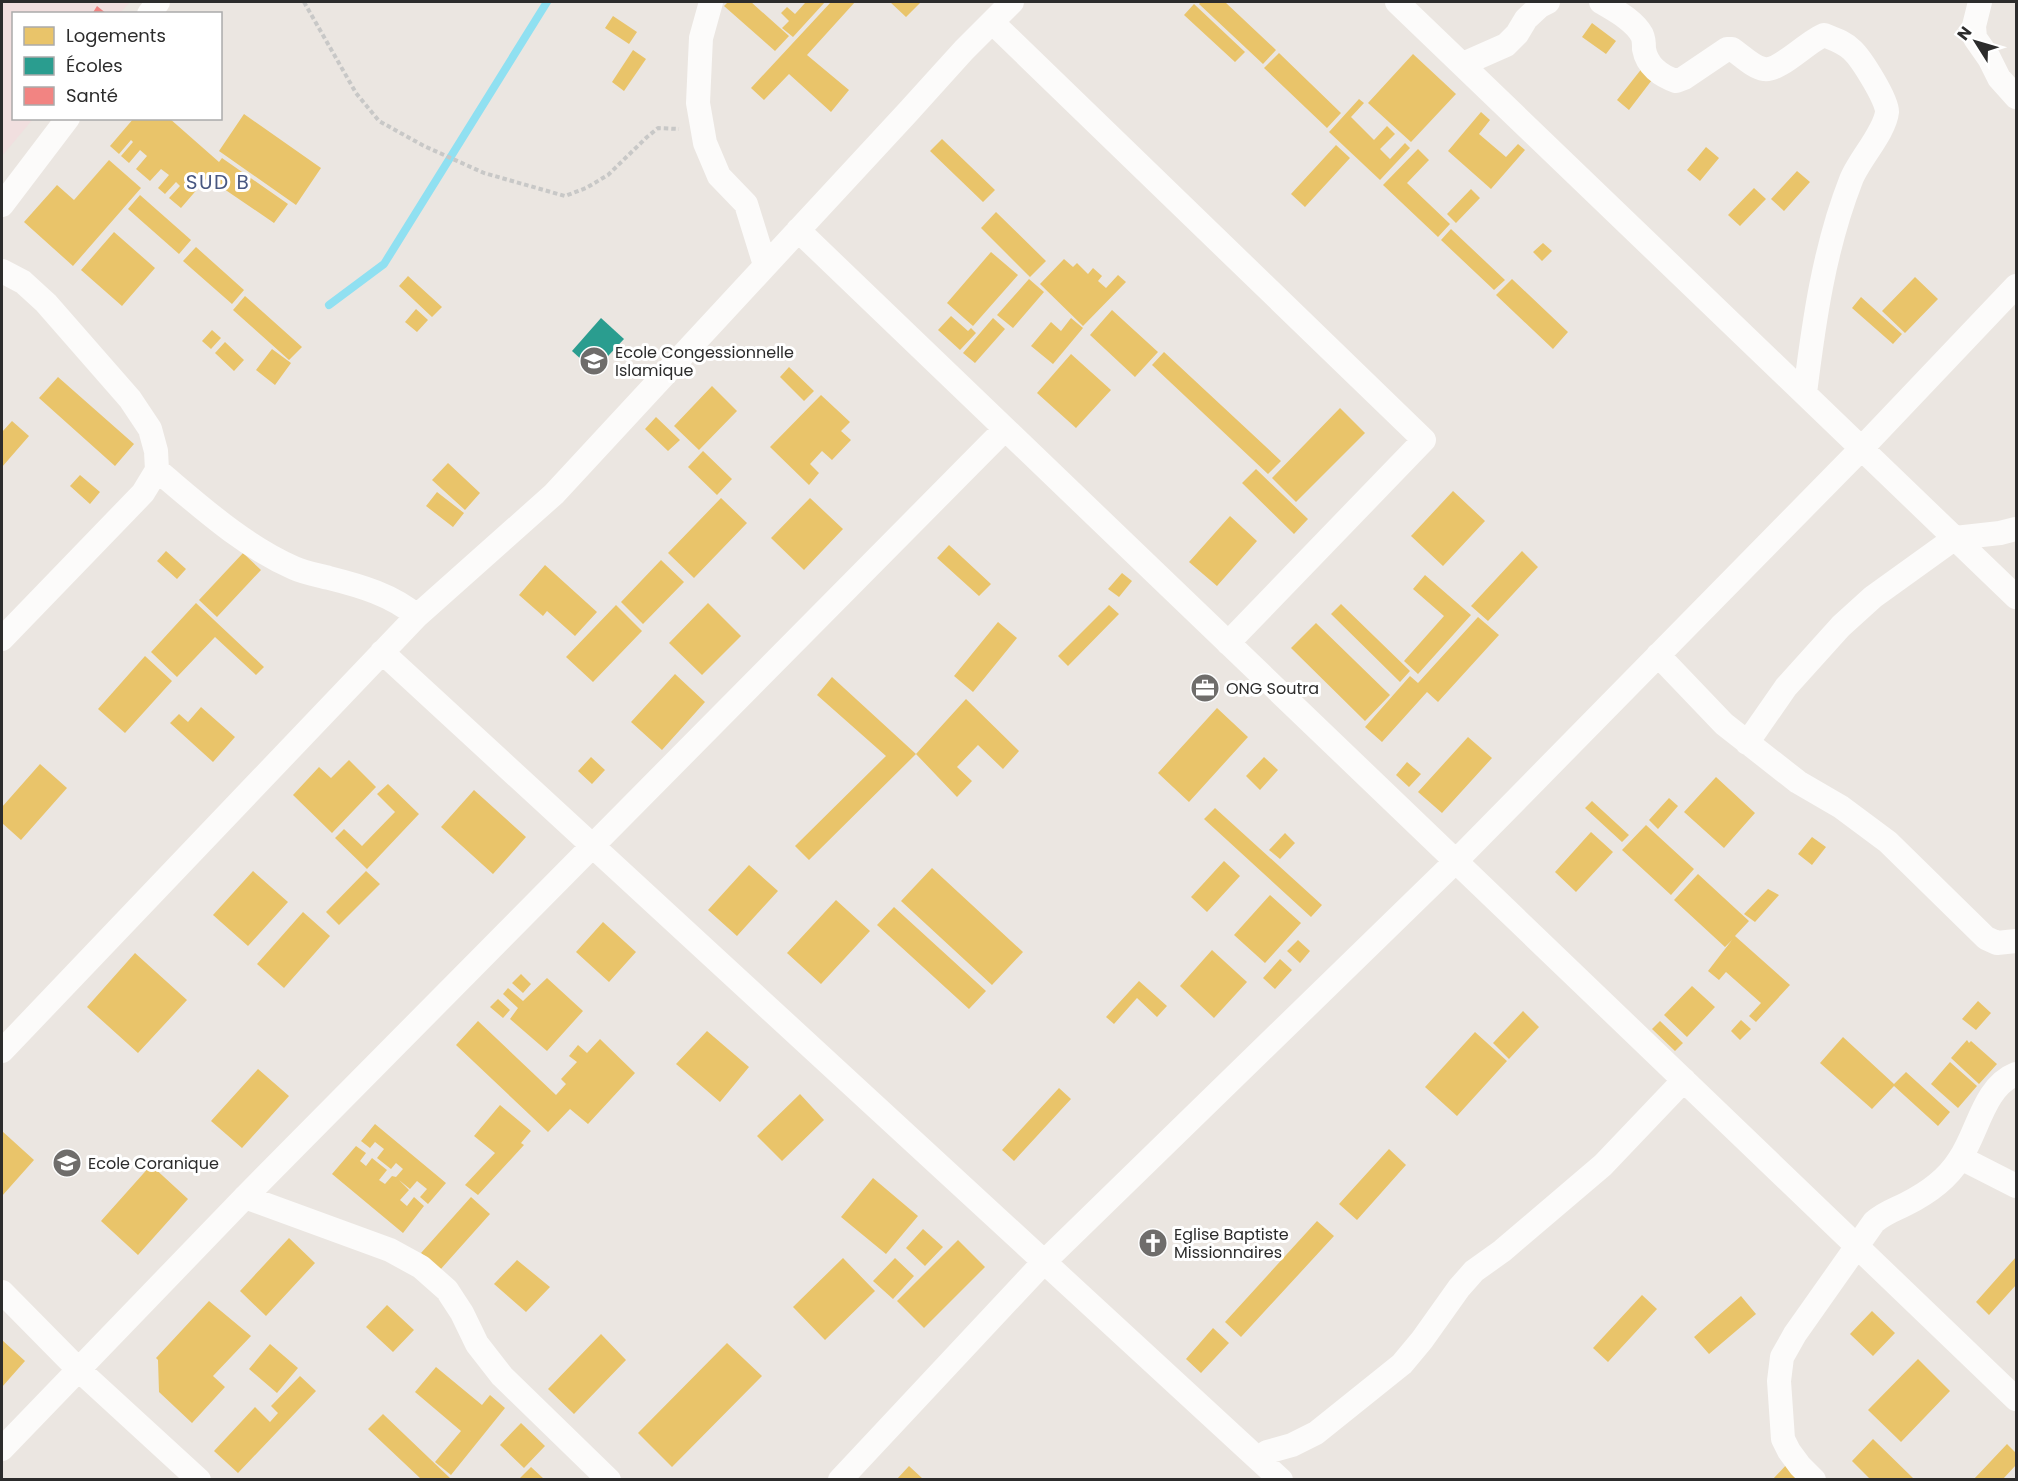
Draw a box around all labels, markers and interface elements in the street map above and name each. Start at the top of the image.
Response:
legend [12,12,222,120]
north arrow [1946,12,2006,72]
text: N [1952,22,1977,45]
text: Logements [66,23,166,48]
text: Écoles [66,53,123,78]
text: Santé [66,83,118,108]
district label: SUD B [186,168,250,196]
place label: Ecole Congessionnelle Islamique [615,341,794,382]
school or university icon: Ecole Congessionnelle Islamique [578,345,610,377]
office icon: ONG Soutra [1189,672,1221,704]
place label: ONG Soutra [1226,677,1319,700]
school or university icon: Ecole Coranique [51,1147,83,1179]
place label: Ecole Coranique [88,1152,219,1175]
place label: Eglise Baptiste Missionnaires [1174,1223,1289,1264]
church icon: Eglise Baptiste Missionnaires [1137,1227,1169,1259]

